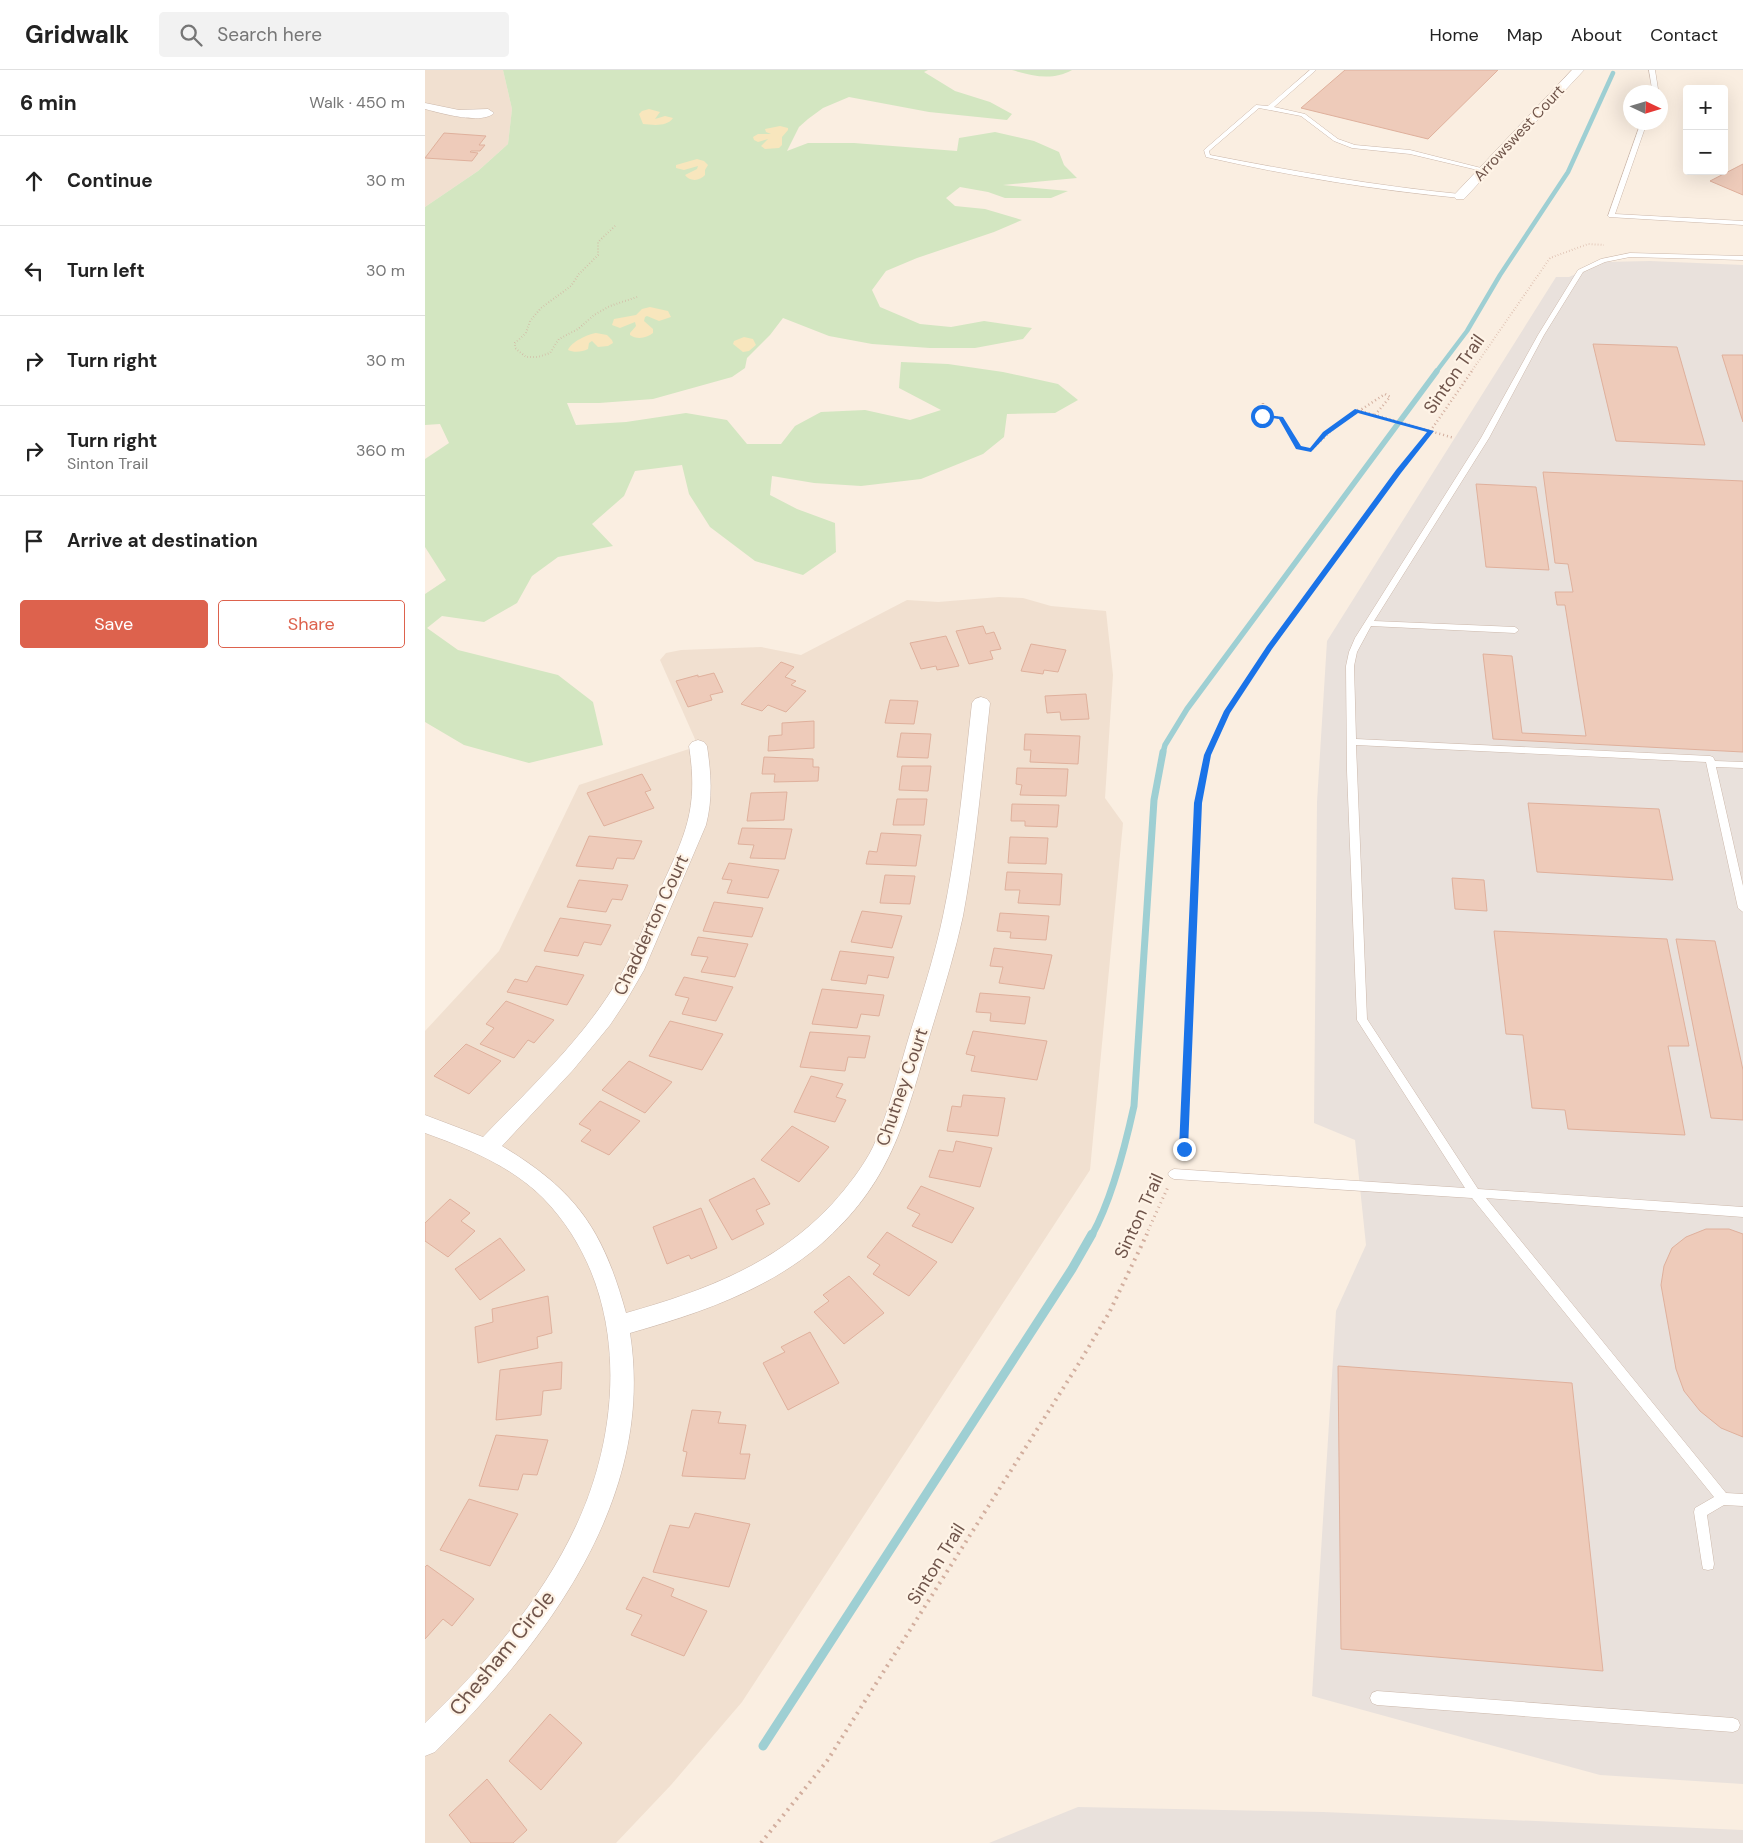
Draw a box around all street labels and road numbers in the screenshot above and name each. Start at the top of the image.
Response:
street label: Arrowswest Court [1469,81,1569,185]
street label: Sinton Trail [1418,330,1490,418]
street label: Chadderton Court [608,851,694,999]
street label: Chutney Court [871,1025,933,1149]
street label: Sinton Trail [1109,1169,1169,1263]
street label: Sinton Trail [902,1519,970,1609]
street label: Chesham Circle [443,1584,561,1721]

